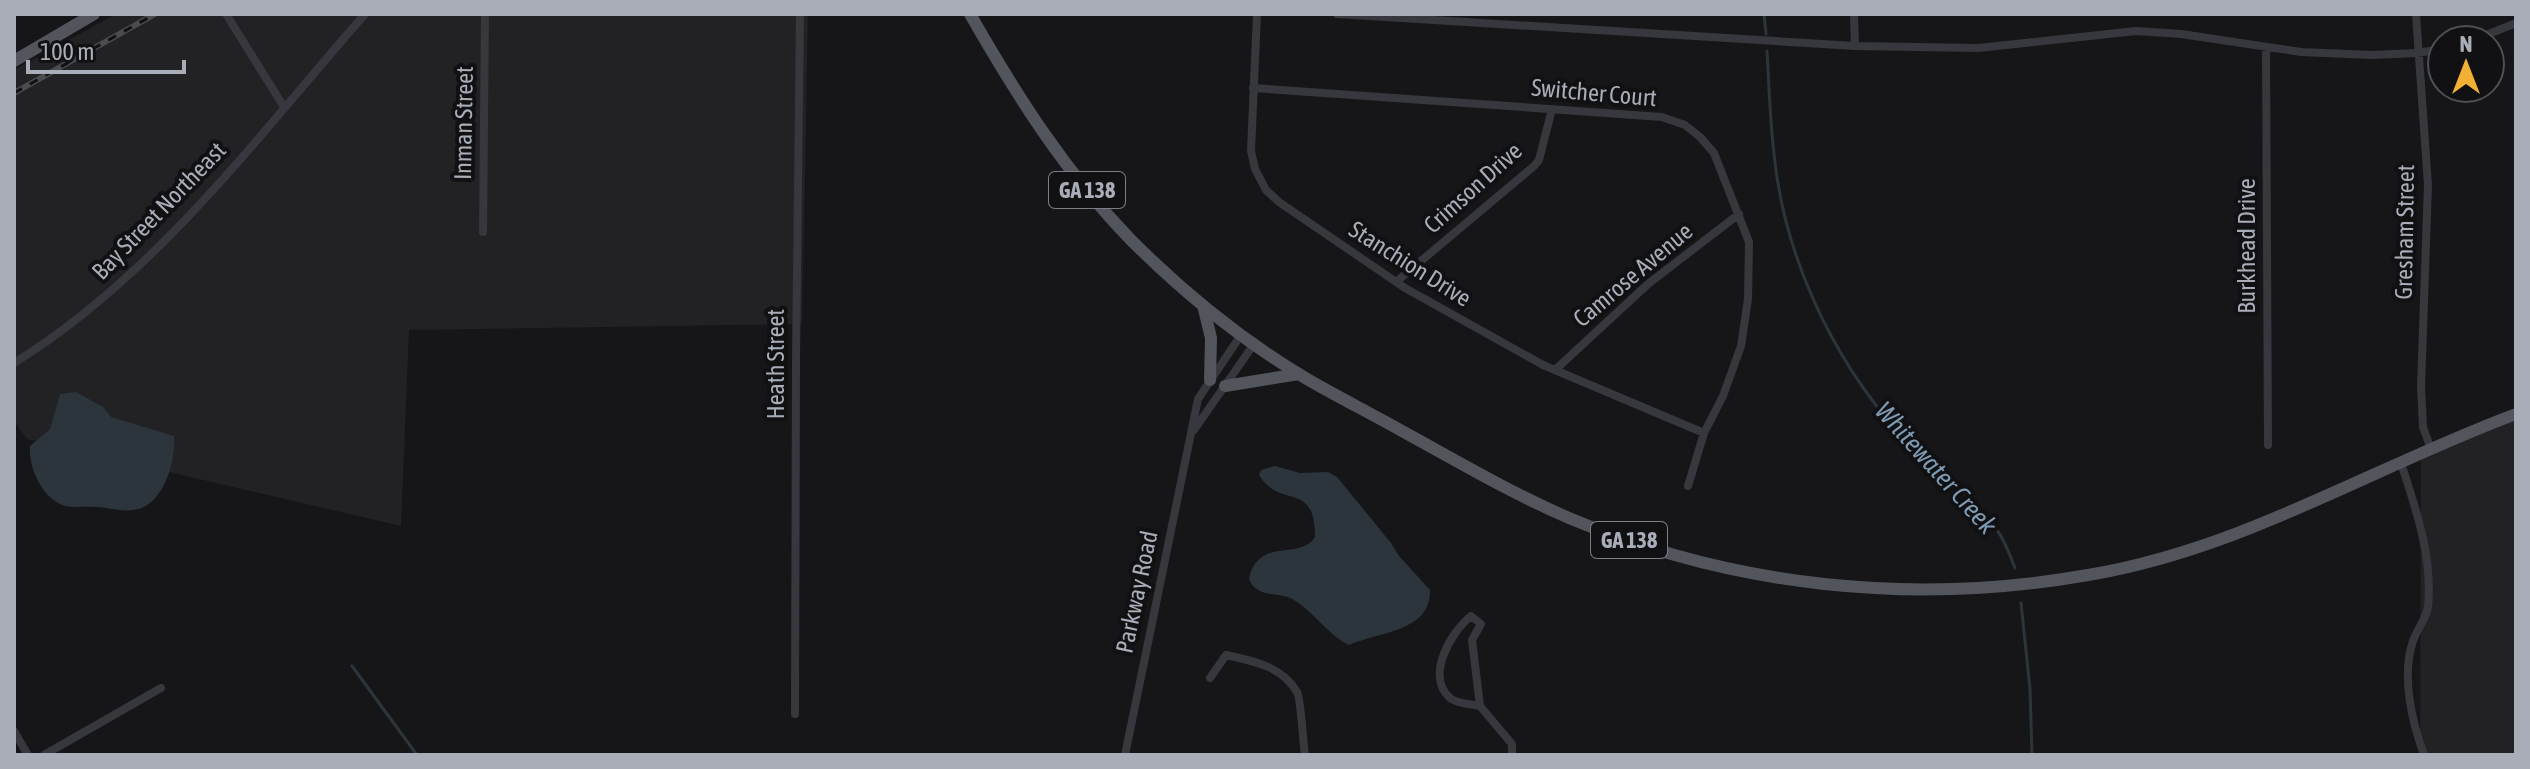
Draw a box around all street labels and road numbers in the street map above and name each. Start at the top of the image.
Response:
street label: Inman Street [449,66,478,180]
street label: Switcher Court [1530,74,1658,111]
street label: Bay Street Northeast [86,137,231,285]
street label: Crimson Drive [1418,137,1527,238]
street label: Gresham Street [2390,164,2419,300]
road number: GA 138 [1049,172,1125,208]
street label: Burkhead Drive [2233,178,2260,314]
street label: Stanchion Drive [1344,215,1476,312]
street label: Camrose Avenue [1568,217,1698,332]
street label: Heath Street [762,309,789,419]
road number: GA 138 [1591,522,1667,558]
street label: Parkway Road [1110,528,1163,656]

